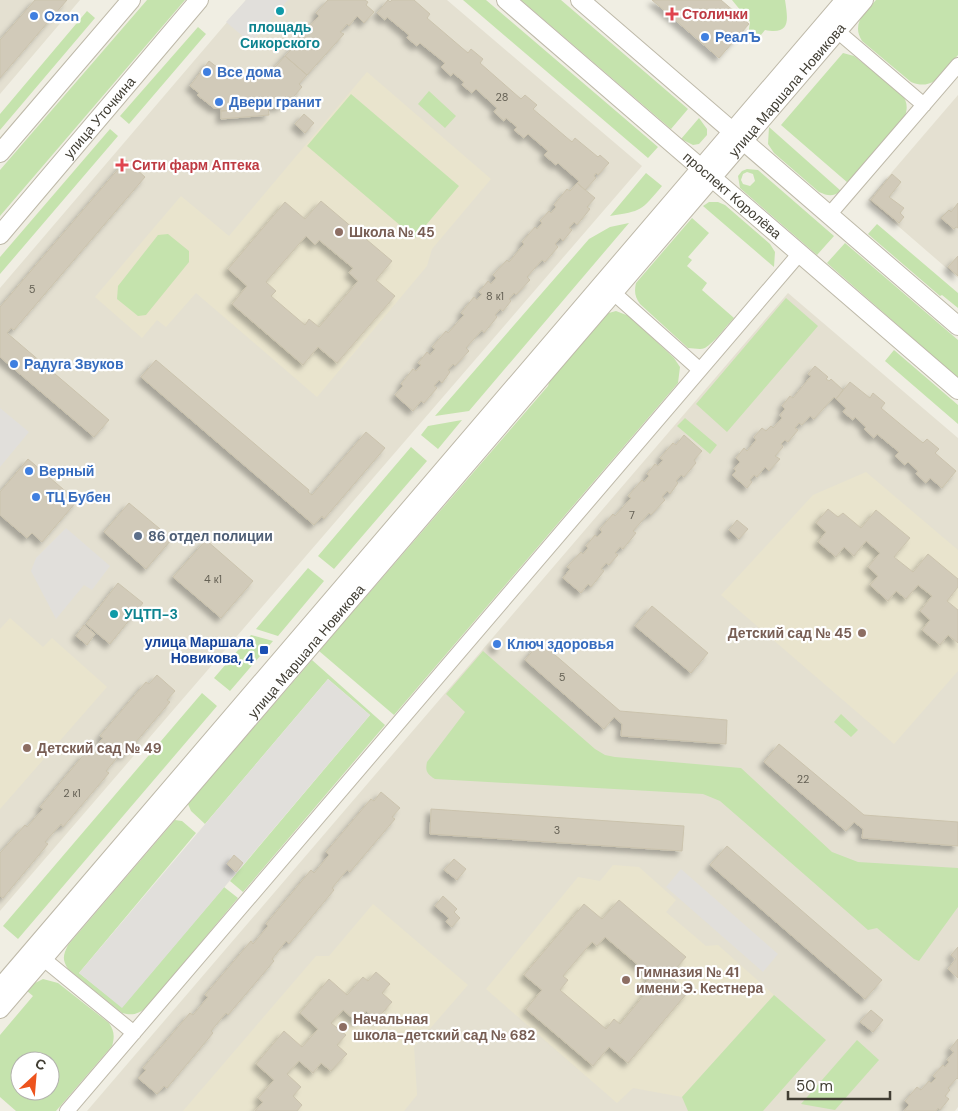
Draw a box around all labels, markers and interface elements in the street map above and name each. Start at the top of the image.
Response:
marker: площадь Сикорского [274,5,286,17]
place label: Столички [682,5,748,23]
place label: Ozon [44,7,79,25]
marker: Столички [666,8,678,20]
marker: Ozon [28,10,40,22]
place label: площадь Сикорского [240,18,320,52]
street label: улица Маршала Новикова [725,19,850,161]
place label: РеалЪ [715,28,761,46]
marker: РеалЪ [699,31,711,43]
place label: Все дома [217,63,281,81]
marker: Все дома [201,66,213,78]
street label: улица Уточкина [60,73,139,162]
house number: 28 [496,90,508,104]
place label: Двери гранит [229,93,322,111]
marker: Двери гранит [213,96,225,108]
street label: проспект Королёва [679,148,785,243]
place label: Сити фарм Аптека [132,156,260,174]
marker: Сити фарм Аптека [116,159,128,171]
place label: Школа № 45 [349,223,435,241]
marker: Школа № 45 [333,226,345,238]
house number: 5 [29,282,36,296]
house number: 8 к1 [486,289,504,303]
place label: Радуга Звуков [24,355,124,373]
marker: Радуга Звуков [8,358,20,370]
place label: Верный [39,462,94,480]
marker: Верный [23,465,35,477]
place label: ТЦ Бубен [46,488,111,506]
marker: ТЦ Бубен [30,491,42,503]
house number: 7 [629,508,635,522]
place label: 86 отдел полиции [148,527,273,545]
marker: 86 отдел полиции [132,530,144,542]
house number: 4 к1 [204,572,222,586]
street label: улица Маршала Новикова [244,580,369,722]
place label: УЦТП-3 [124,605,178,623]
marker: УЦТП-3 [108,608,120,620]
place label: Детский сад № 45 [728,624,852,642]
marker: Детский сад № 45 [856,627,868,639]
place label: улица Маршала Новикова, 4 [145,633,254,667]
place label: Ключ здоровья [507,635,614,653]
marker: Ключ здоровья [491,638,503,650]
marker: улица Маршала Новикова, 4 [258,644,270,656]
house number: 5 [559,670,566,684]
place label: Детский сад № 49 [37,739,162,757]
marker: Детский сад № 49 [21,742,33,754]
house number: 22 [797,772,809,786]
house number: 2 к1 [63,786,81,800]
house number: 3 [554,823,560,837]
place label: Гимназия № 41 имени Э. Кестнера [636,963,763,997]
marker: Гимназия № 41 имени Э. Кестнера [620,974,632,986]
place label: Начальная школа-детский сад № 682 [353,1010,535,1044]
marker: Начальная школа-детский сад № 682 [337,1021,349,1033]
north arrow [10,1051,60,1101]
text: С [32,1054,49,1075]
scale bar [788,1068,890,1100]
text: 50 m [796,1076,833,1096]

